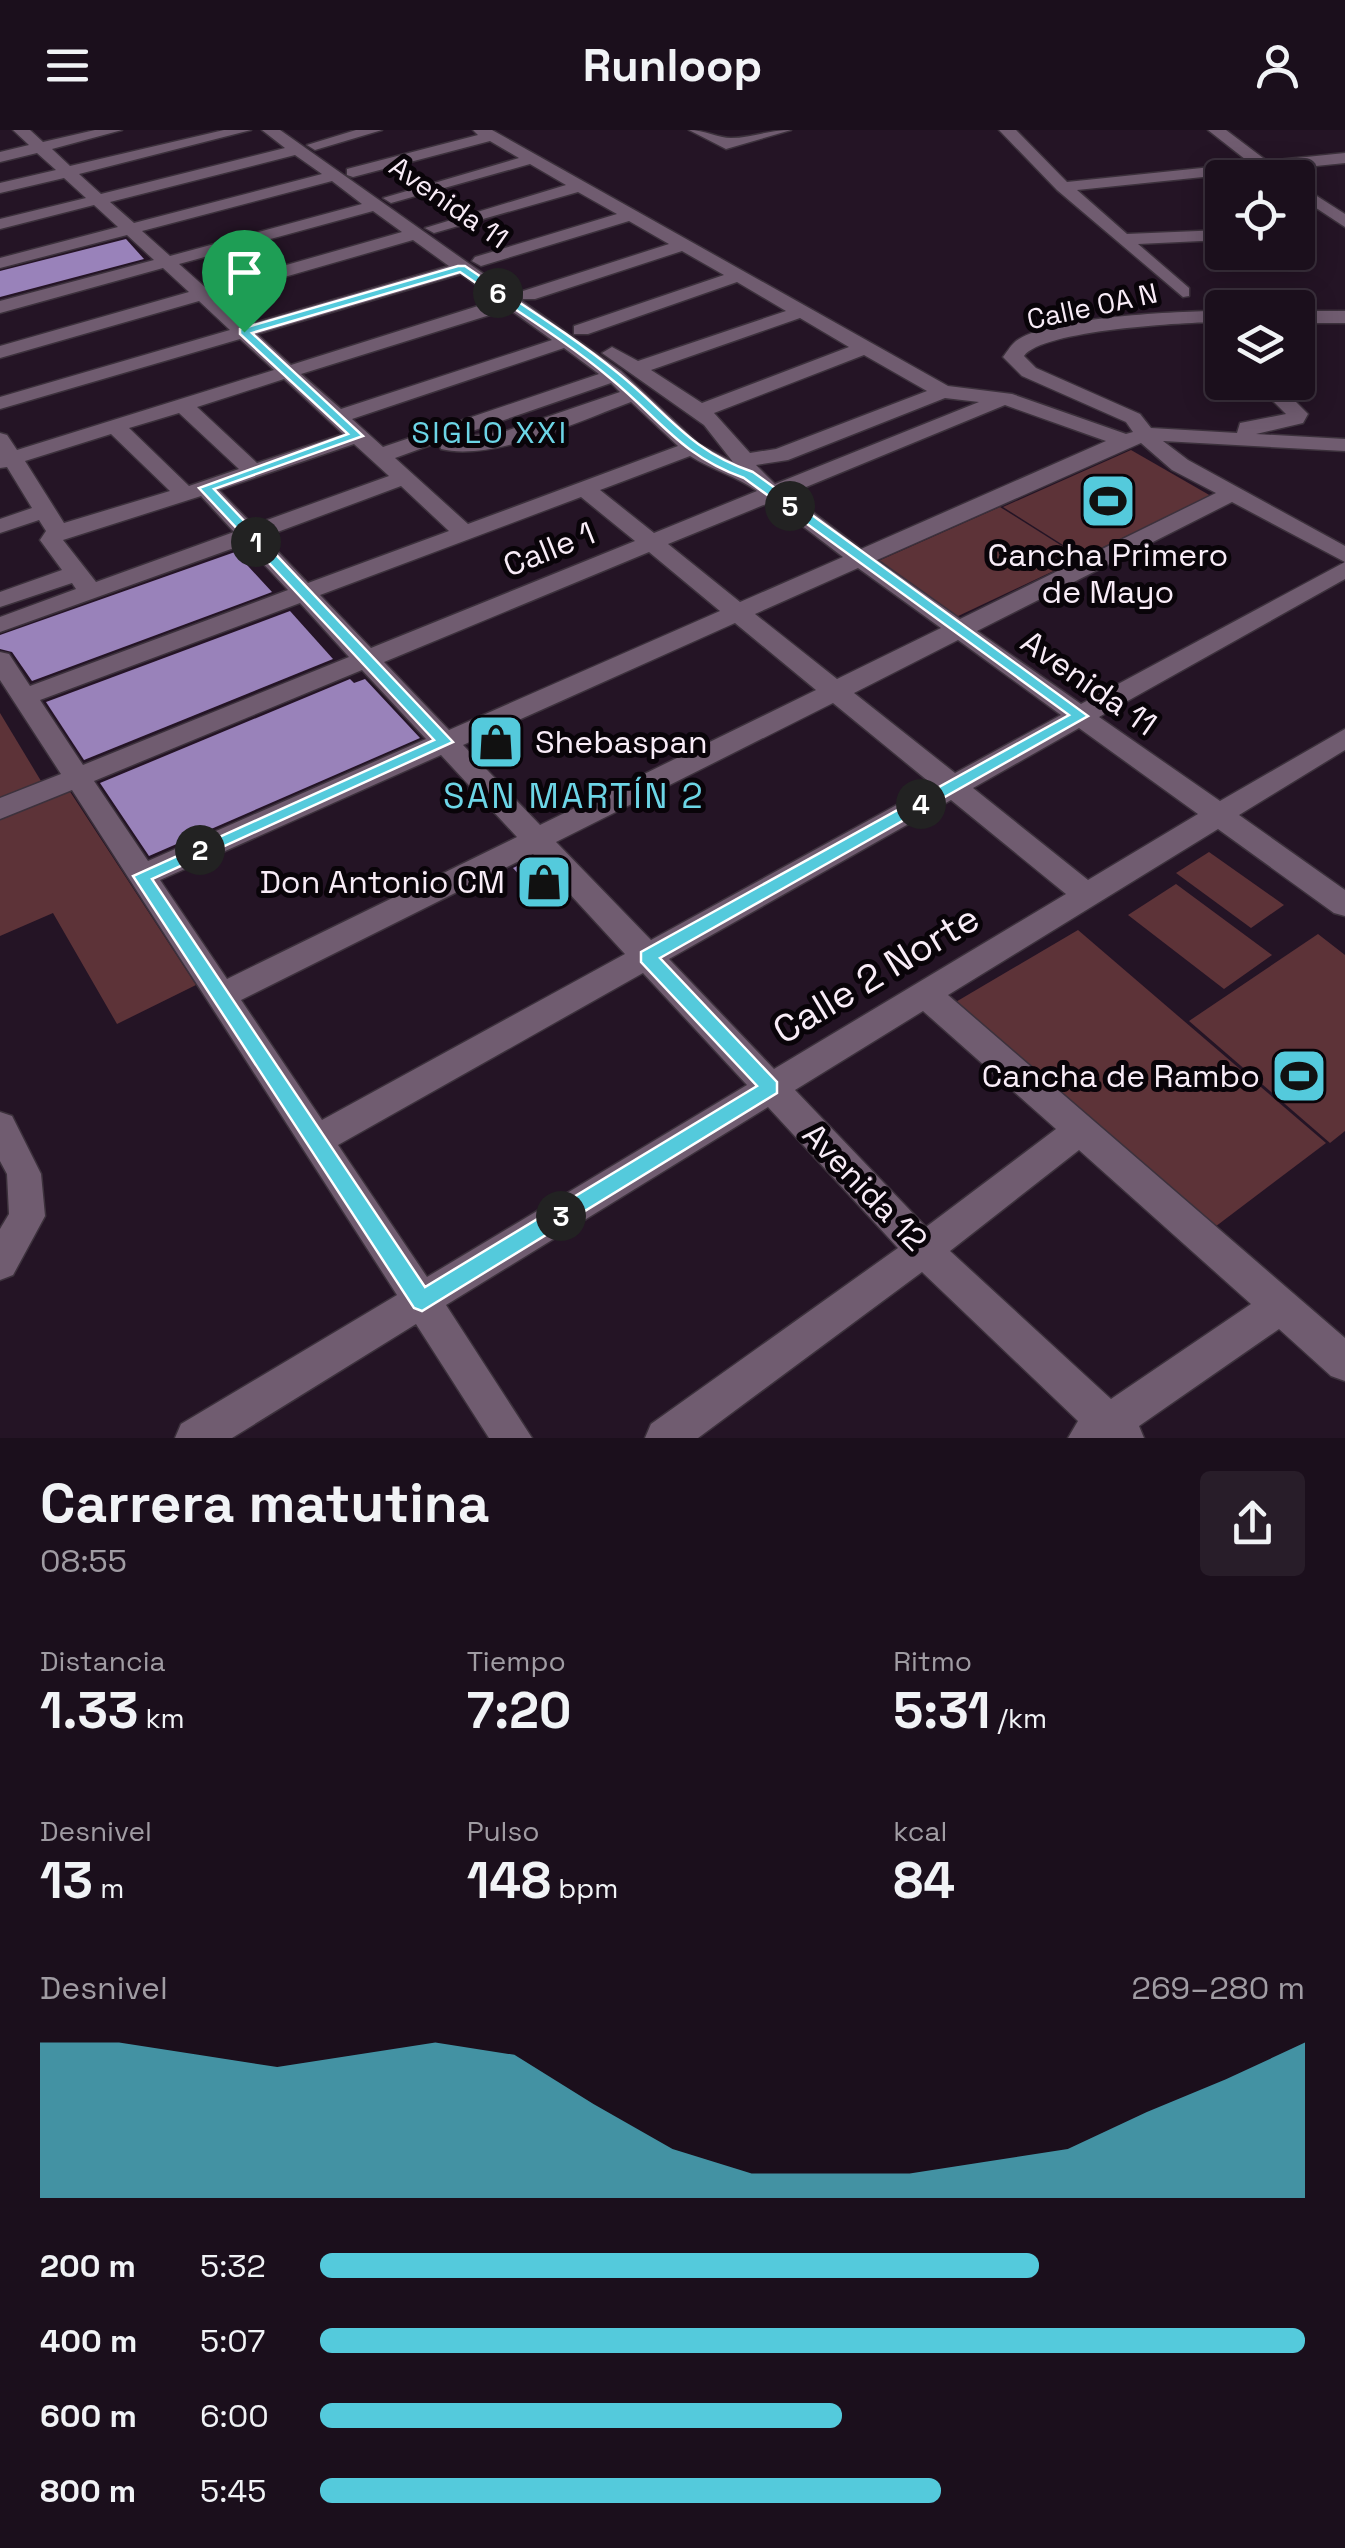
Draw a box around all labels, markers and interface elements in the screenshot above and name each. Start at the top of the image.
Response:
text: Runloop [583,37,762,94]
icon: menu [40,38,95,93]
icon: person [1250,38,1305,93]
street label: Avenida 11 [383,148,515,256]
map controls [1205,160,1315,400]
button: locate [1205,160,1315,270]
pin [202,230,287,333]
icon: arrive [217,245,272,300]
pin: 6 [473,268,523,318]
text: 6 [489,275,507,311]
street label: Calle 0A N [1023,275,1161,337]
button: layers [1205,290,1315,400]
district label: SIGLO XXI [411,413,569,452]
sports icon: Cancha Primero de Mayo [1078,471,1138,531]
pin: 5 [765,481,815,531]
text: 5 [782,488,798,524]
street label: Calle 1 [497,513,601,585]
pin: 1 [231,517,281,567]
text: 1 [250,524,262,560]
place label: Cancha Primero de Mayo [988,535,1228,612]
street label: Avenida 11 [1013,622,1165,744]
shop icon: Shebaspan [466,712,526,772]
place label: Shebaspan [535,722,708,762]
district label: SAN MARTÍN 2 [443,774,705,818]
pin: 4 [896,779,946,829]
text: 4 [912,786,930,822]
pin: 2 [175,825,225,875]
text: 2 [192,832,208,868]
shop icon: Don Antonio CM [514,852,574,912]
place label: Don Antonio CM [260,862,505,902]
street label: Calle 2 Norte [764,894,988,1054]
sports icon: Cancha de Rambo [1269,1046,1329,1106]
place label: Cancha de Rambo [982,1056,1260,1096]
street label: Avenida 12 [794,1115,936,1259]
pin: 3 [536,1191,586,1241]
text: 3 [552,1198,570,1234]
text: Carrera matutina [40,1468,490,1538]
button: share [1200,1471,1305,1576]
text: 08:55 [40,1541,127,1581]
text: Distancia [40,1643,166,1679]
text: Tiempo [467,1643,566,1679]
text: Ritmo [893,1643,972,1679]
text: 1.33 [40,1679,138,1743]
text: 7:20 [467,1679,571,1743]
text: 5:31 [893,1679,990,1743]
text: km [138,1700,185,1736]
text: /km [990,1700,1047,1736]
text: Desnivel [40,1813,152,1849]
text: Pulso [467,1813,540,1849]
text: kcal [893,1813,947,1849]
text: 13 [40,1849,93,1913]
text: 148 [467,1849,551,1913]
text: 84 [893,1849,955,1913]
text: m [93,1870,124,1906]
text: bpm [551,1870,618,1906]
text: Desnivel [40,1968,168,2008]
text: 269–280 m [1132,1968,1305,2008]
text: 200 m [40,2246,136,2286]
text: 5:32 [200,2246,266,2286]
text: 400 m [40,2321,137,2361]
text: 5:07 [200,2321,265,2361]
text: 600 m [40,2396,137,2436]
text: 6:00 [200,2396,269,2436]
text: 800 m [40,2471,136,2511]
text: 5:45 [200,2471,266,2511]

